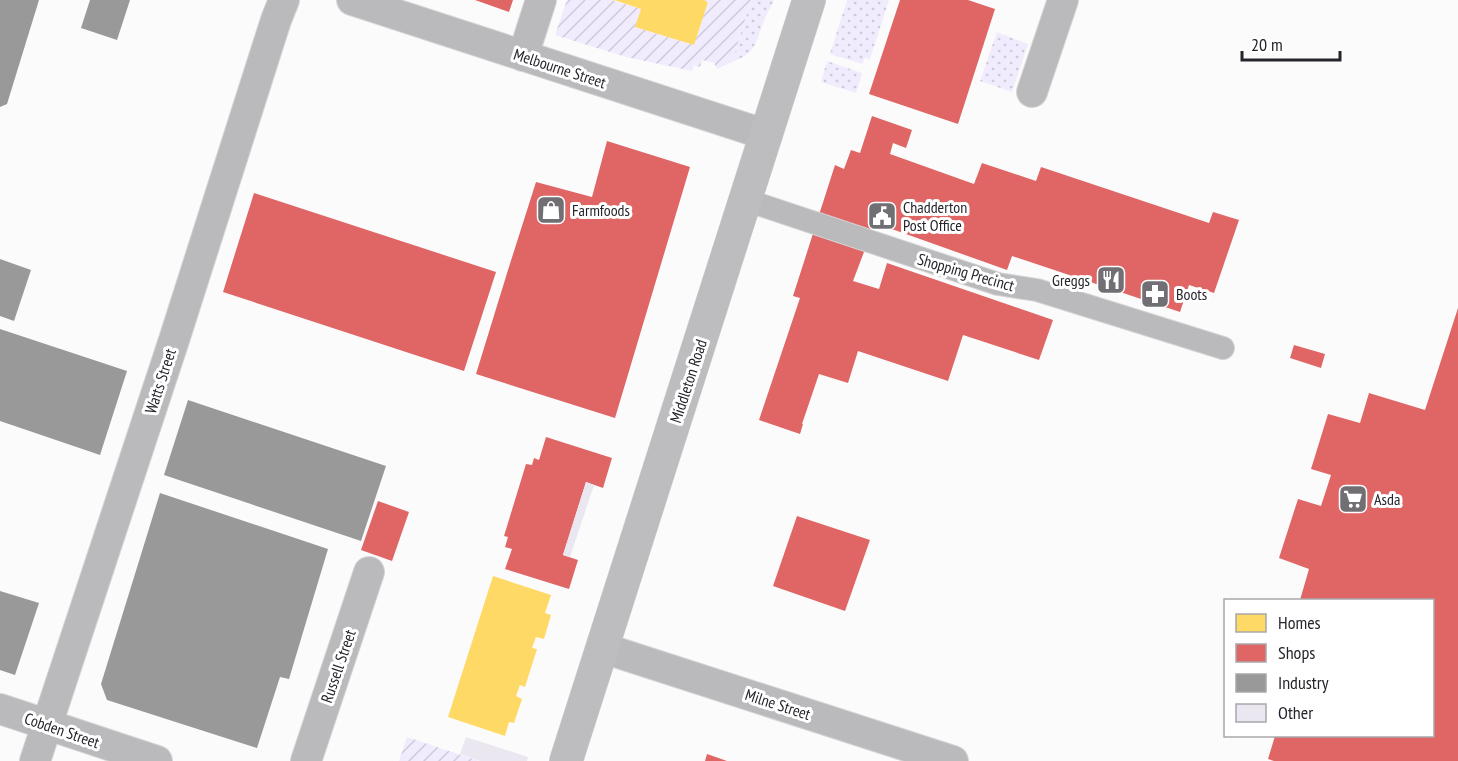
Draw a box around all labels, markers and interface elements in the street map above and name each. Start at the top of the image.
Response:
scale bar [1242,24,1340,62]
text: 20 m [1251,33,1283,56]
street label: Melbourne Street [511,44,609,93]
shop icon: Farmfoods [535,194,567,226]
place label: Chadderton Post Office [903,197,967,235]
place label: Farmfoods [572,200,630,220]
public building icon: Chadderton Post Office [866,200,898,232]
street label: Shopping Precinct [915,249,1017,295]
restaurant icon: Greggs [1095,264,1127,296]
place label: Greggs [1052,270,1090,290]
pharmacy icon: Boots [1139,278,1171,310]
place label: Boots [1176,284,1207,304]
street label: Middleton Road [665,337,711,425]
street label: Watts Street [140,345,180,416]
supermarket icon: Asda [1337,483,1369,515]
place label: Asda [1374,489,1400,509]
legend [1224,599,1434,737]
text: Homes [1278,611,1321,634]
street label: Russell Street [316,626,360,705]
text: Shops [1278,641,1315,664]
text: Industry [1278,671,1329,694]
street label: Milne Street [743,684,814,724]
text: Other [1278,701,1313,724]
street label: Cobden Street [22,708,103,752]

